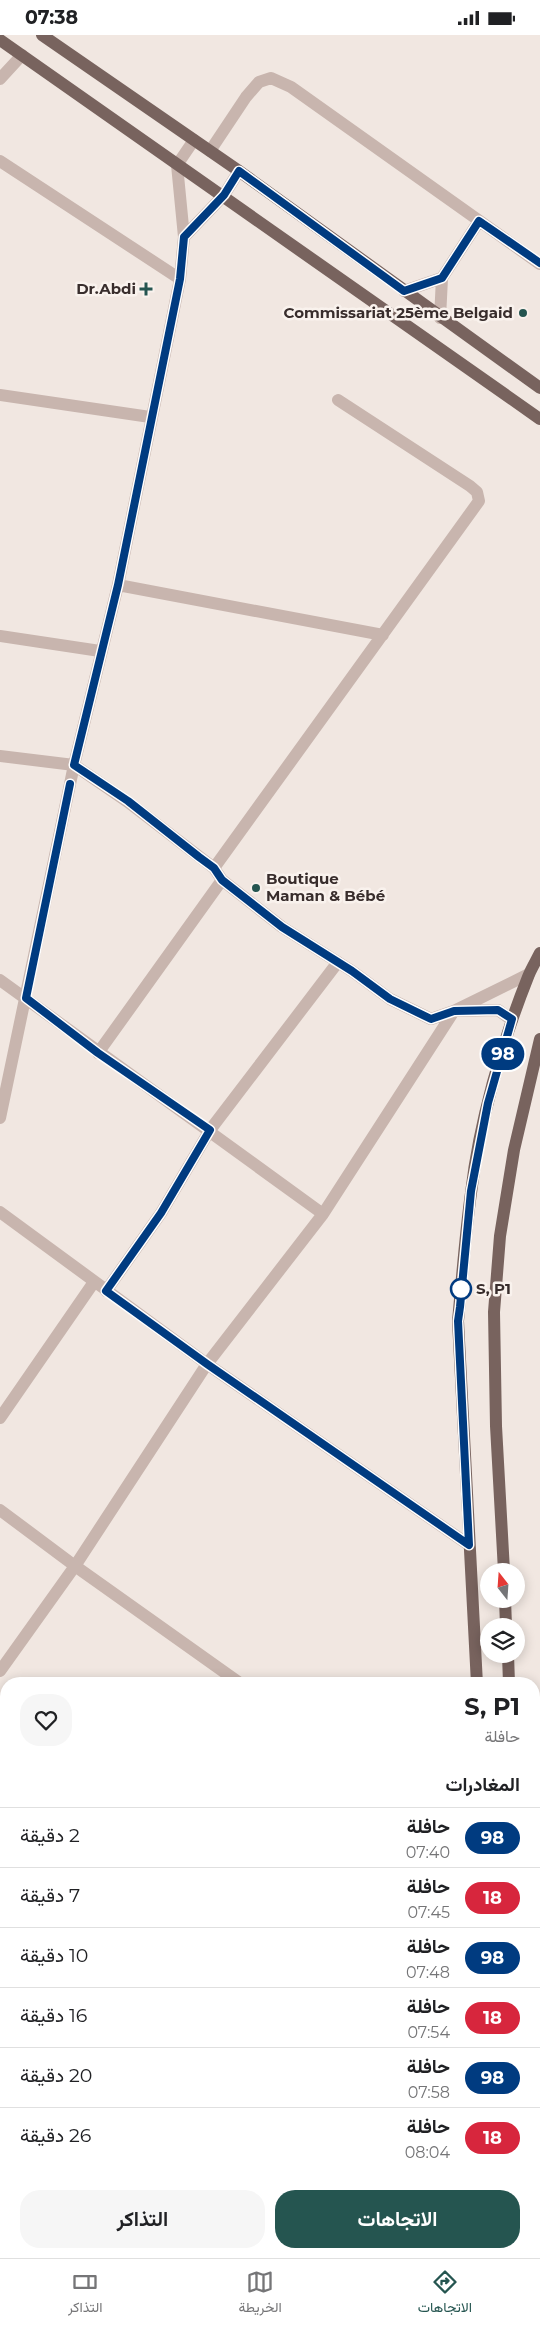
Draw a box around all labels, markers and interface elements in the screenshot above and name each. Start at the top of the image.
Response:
text: 07:38 [25,6,78,29]
place label: Dr.Abdi [76,279,136,298]
marker: Dr.Abdi [140,283,152,295]
place label: Commissariat 25ème Belgaid [284,303,513,322]
marker: Commissariat 25ème Belgaid [517,307,529,319]
place label: Boutique Maman & Bébé [266,869,385,905]
marker: Boutique Maman & Bébé [250,882,262,894]
line badge: 98 [480,1038,526,1070]
text: 98 [491,1043,515,1065]
marker: S, P1 [450,1278,472,1300]
place label: S, P1 [476,1279,511,1298]
north arrow [480,1563,525,1607]
map controls [480,1563,525,1663]
button: layers [480,1618,525,1663]
text: S, P1 [464,1692,520,1721]
button: heart [20,1694,72,1746]
text: حافلة [484,1727,520,1746]
text: المغادرات [445,1773,520,1796]
text: حافلة [407,1815,450,1838]
text: 2 دقيقة [20,1824,80,1847]
text: 98 [481,1827,504,1849]
text: 07:40 [406,1843,450,1862]
text: حافلة [407,1875,450,1898]
text: 7 دقيقة [20,1884,80,1907]
text: 18 [483,1887,502,1909]
text: 07:45 [407,1903,450,1922]
text: حافلة [407,1935,450,1958]
text: 10 دقيقة [20,1944,88,1967]
text: 98 [481,1947,504,1969]
text: 07:48 [406,1963,450,1982]
text: حافلة [407,1995,450,2018]
text: 16 دقيقة [20,2004,87,2027]
text: 18 [483,2007,502,2029]
text: 07:54 [407,2023,450,2042]
text: حافلة [407,2055,450,2078]
text: 20 دقيقة [20,2064,92,2087]
text: 98 [481,2067,504,2089]
text: 07:58 [408,2083,450,2102]
text: حافلة [407,2115,450,2138]
text: 26 دقيقة [20,2124,91,2147]
text: 18 [483,2127,502,2149]
text: 08:04 [405,2143,450,2162]
button: التذاكر [20,2190,265,2248]
button: الاتجاهات [275,2190,520,2248]
tab: التذاكر [68,2268,103,2320]
tab: الخريطة [238,2268,282,2320]
tab: الاتجاهات [418,2268,472,2320]

